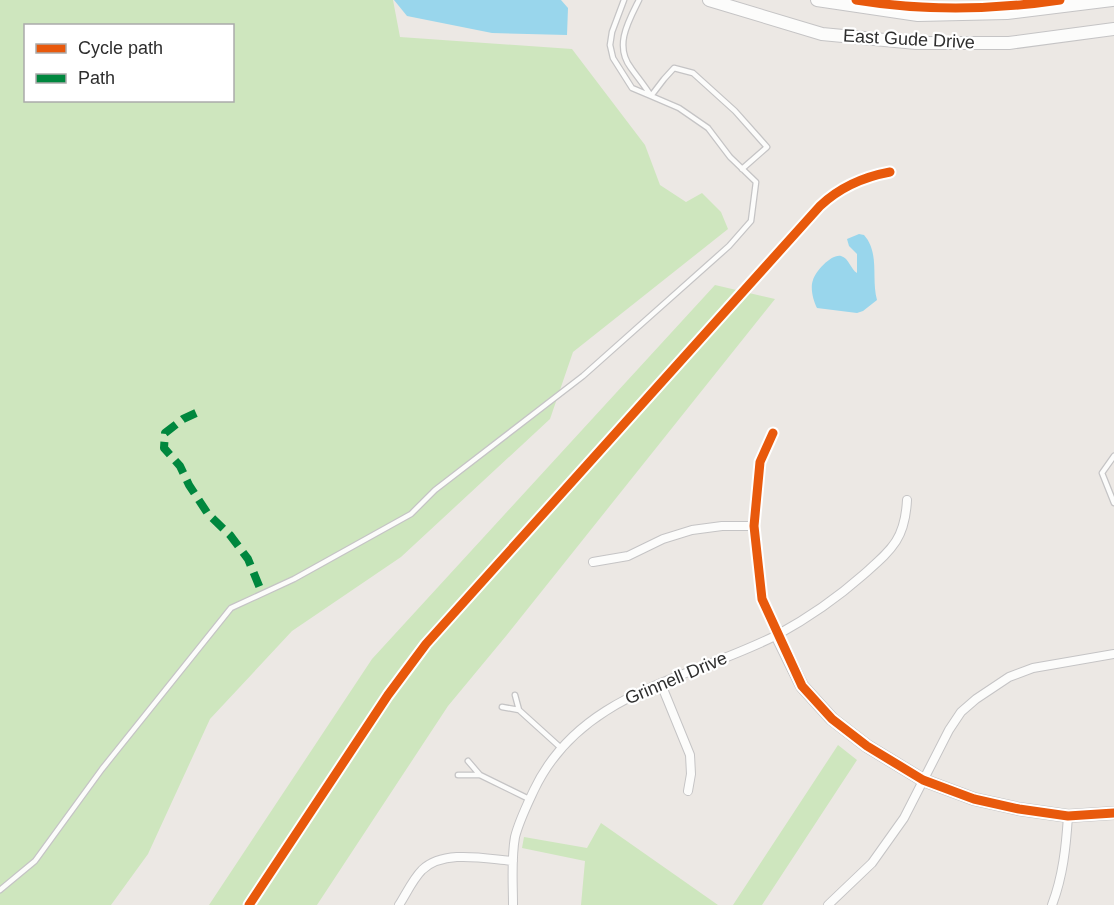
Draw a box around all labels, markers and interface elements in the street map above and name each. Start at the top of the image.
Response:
legend [24,24,234,102]
street label: East Gude Drive [843,26,975,52]
text: Cycle path [78,38,163,58]
text: Path [78,68,115,88]
street label: Grinnell Drive [622,647,730,709]

